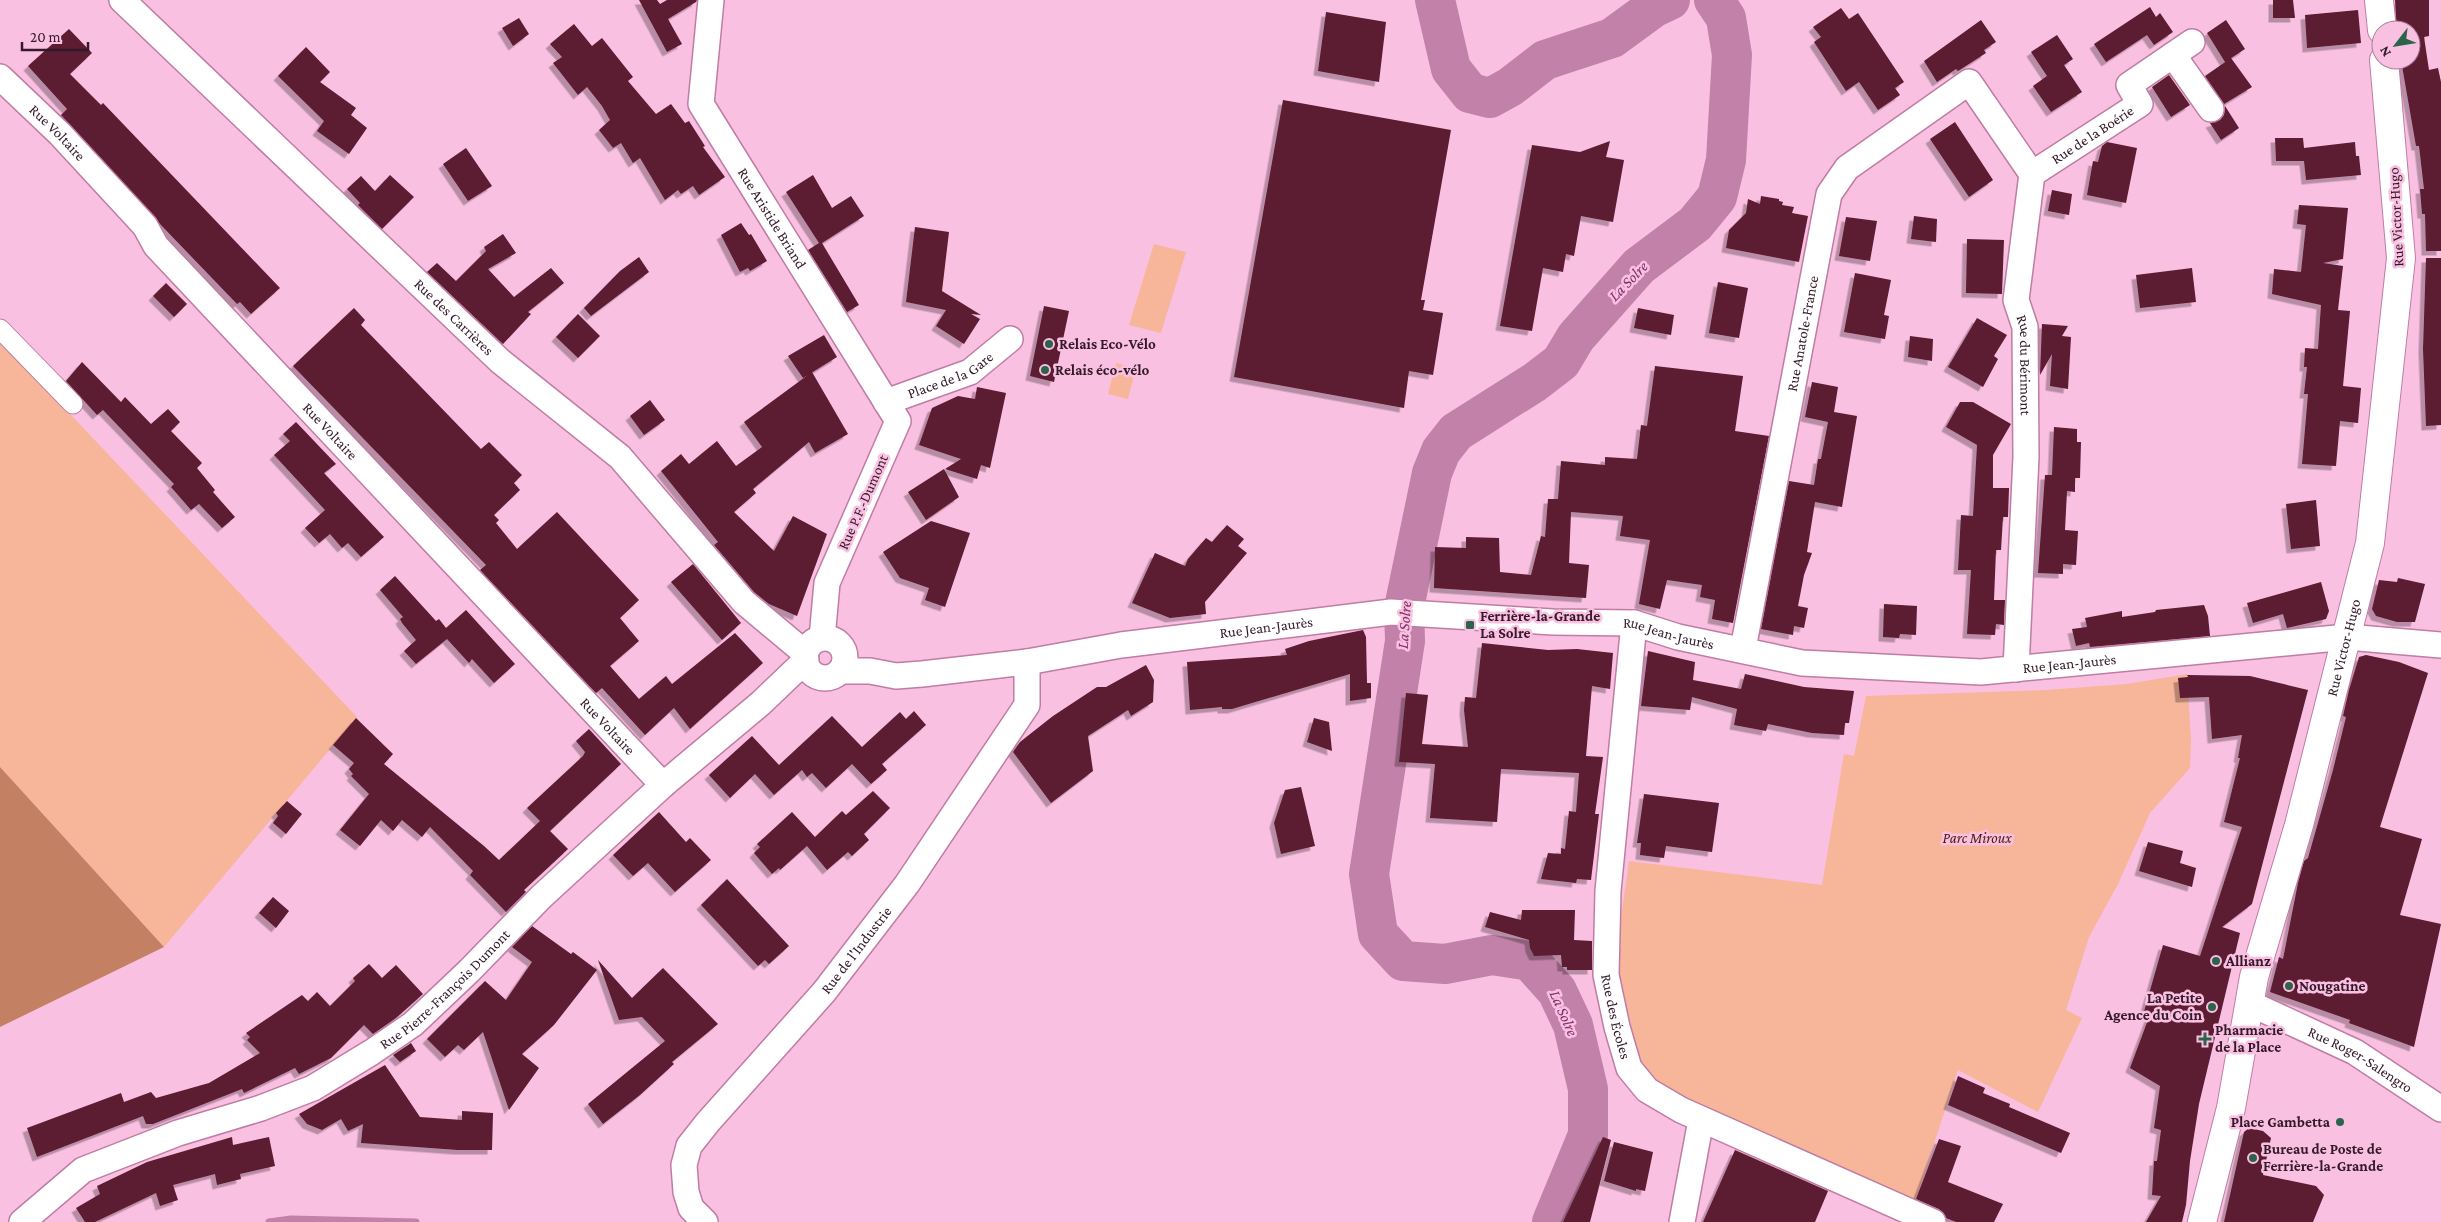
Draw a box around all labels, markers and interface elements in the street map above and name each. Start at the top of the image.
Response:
scale bar [22,20,89,52]
north arrow [2371,20,2421,70]
text: 20 m [30,29,61,45]
text: N [2375,43,2394,60]
street label: Rue Voltaire [26,101,89,164]
street label: Rue de la Boérie [2048,102,2137,167]
street label: Rue Aristide Briand [735,165,809,272]
street label: Rue Victor-Hugo [2385,167,2408,267]
water label: La Solre [1605,258,1651,304]
street label: Rue Anatole-France [1784,274,1821,393]
street label: Rue des Carrières [411,276,497,359]
street label: Rue du Bérimont [2014,313,2034,417]
place label: Relais Eco-Vélo [1059,336,1156,352]
marker: Relais Eco-Vélo [1043,338,1055,350]
street label: Place de la Gare [905,348,997,402]
place label: Relais éco-vélo [1055,362,1150,378]
marker: Relais éco-vélo [1039,364,1051,376]
street label: Rue Voltaire [300,399,361,463]
street label: Rue P.F.-Dumont [835,451,891,552]
street label: Rue Victor-Hugo [2324,597,2364,698]
water label: La Solre [1394,600,1414,650]
place label: Ferrière-la-Grande La Solre [1480,608,1600,641]
street label: Rue Jean-Jaurès [1219,614,1314,641]
street label: Rue Jean-Jaurès [1623,614,1716,652]
marker: Ferrière-la-Grande La Solre [1464,619,1476,631]
street label: Rue Jean-Jaurès [2022,651,2117,676]
street label: Rue Voltaire [577,694,638,758]
park label: Parc Miroux [1942,830,2012,846]
street label: Rue de l'Industrie [818,903,895,997]
street label: Rue Pierre-François Dumont [377,925,514,1052]
place label: Allianz [2225,953,2271,969]
marker: Allianz [2210,955,2222,967]
street label: Rue des Écoles [1598,973,1634,1061]
place label: Nougatine [2299,978,2366,994]
marker: Nougatine [2283,980,2295,992]
water label: La Solre [1546,988,1582,1038]
place label: La Petite Agence du Coin [2103,990,2202,1023]
marker: La Petite Agence du Coin [2206,1001,2218,1013]
place label: Pharmacie de la Place [2215,1022,2283,1055]
street label: Rue Roger-Salengro [2306,1023,2415,1096]
marker: Pharmacie de la Place [2199,1033,2211,1045]
place label: Place Gambetta [2231,1114,2331,1130]
marker: Place Gambetta [2334,1116,2346,1128]
place label: Bureau de Poste de Ferrière-la-Grande [2263,1141,2383,1174]
marker: Bureau de Poste de Ferrière-la-Grande [2247,1152,2259,1164]

